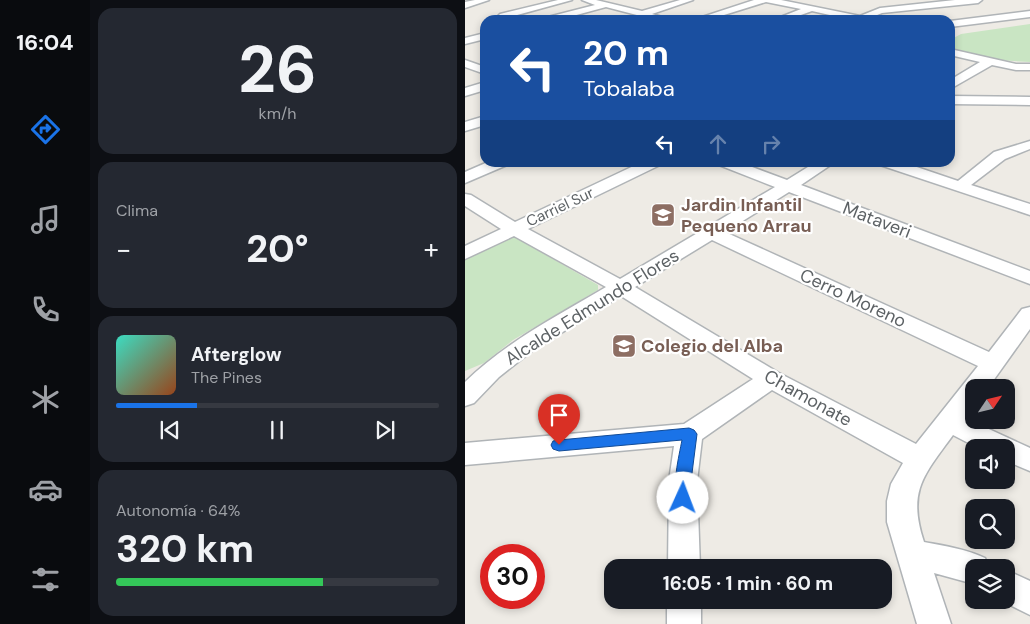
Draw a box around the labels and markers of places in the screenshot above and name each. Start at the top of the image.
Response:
place label: Jardin Infantil Pequeno Arrau [681,193,812,238]
school or university icon: Jardin Infantil Pequeno Arrau [650,202,676,228]
school or university icon: Colegio del Alba [611,333,637,359]
place label: Colegio del Alba [641,334,783,358]
pin [538,394,580,445]

